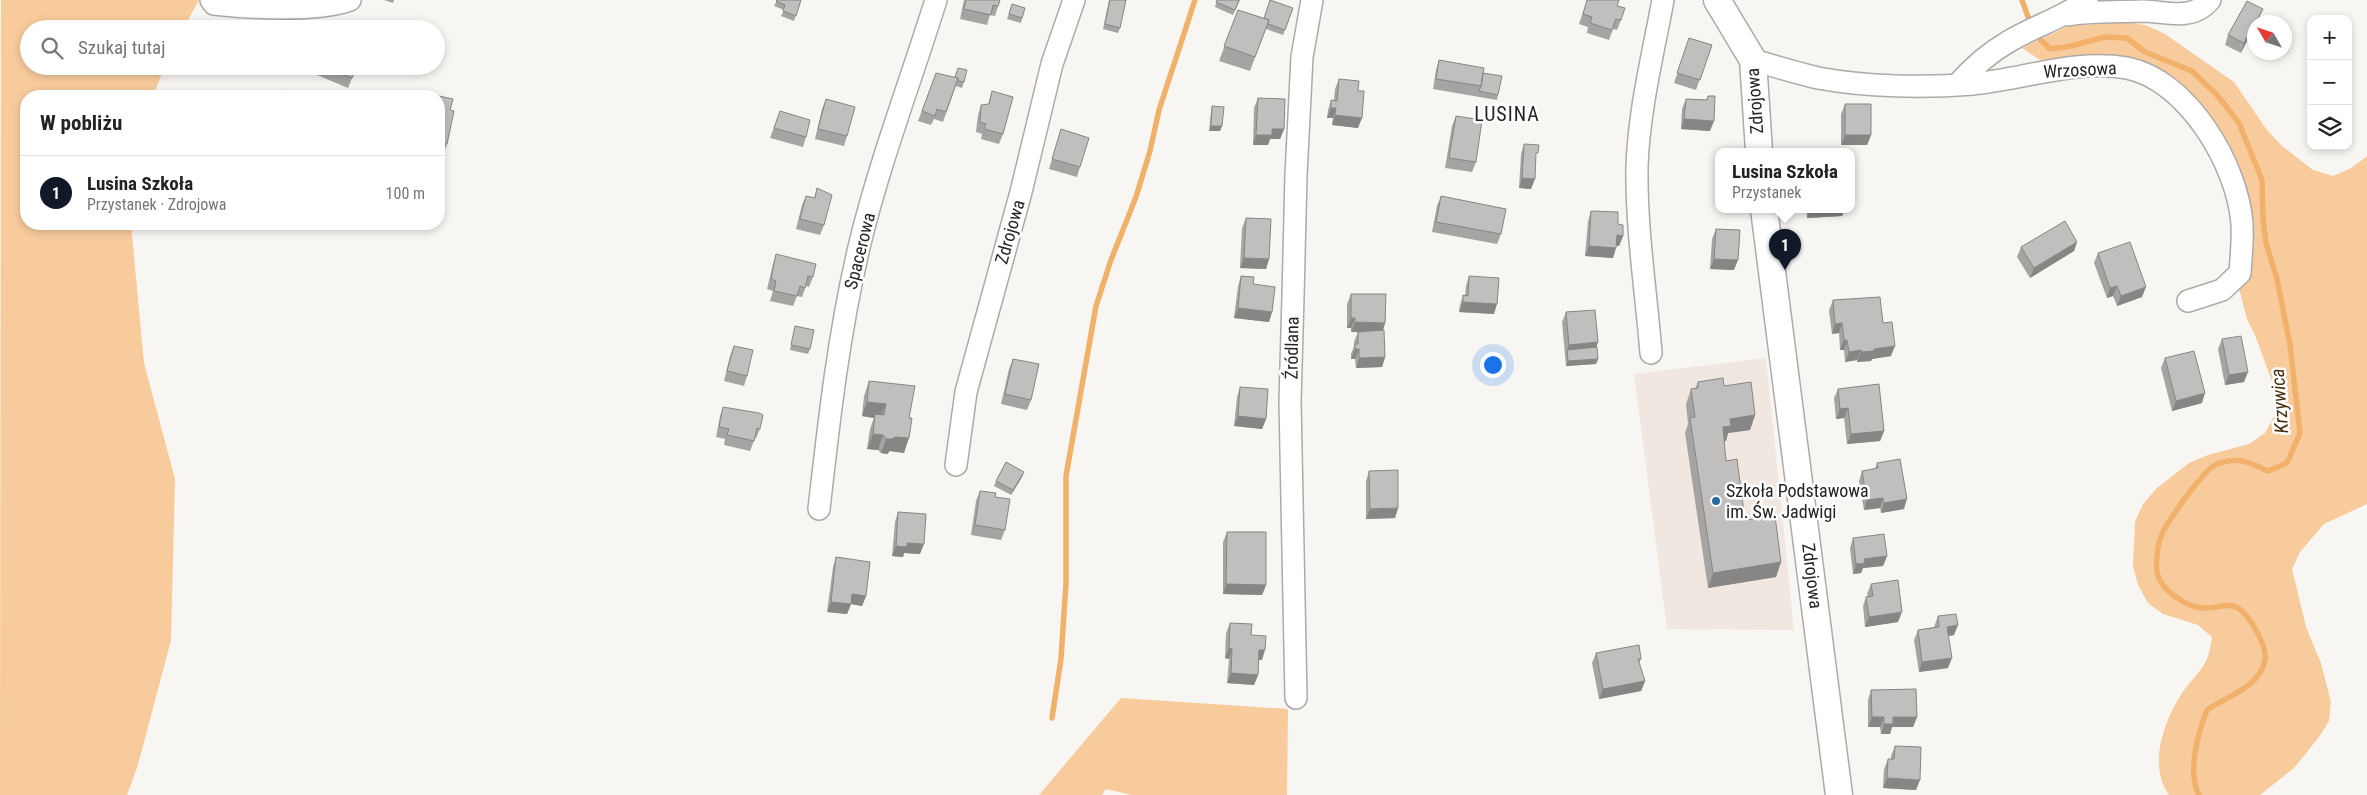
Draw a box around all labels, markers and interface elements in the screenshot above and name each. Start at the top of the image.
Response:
north arrow [2247,15,2292,60]
map controls [2307,15,2352,150]
button: + [2307,15,2352,60]
search box [20,20,445,75]
icon: search [38,34,66,62]
text: Szukaj tutaj [78,36,165,59]
street label: Wrzosowa [2043,57,2117,82]
button: − [2307,60,2352,105]
street label: Zdrojowa [1742,67,1767,135]
district label: LUSINA [1474,102,1540,126]
button: layers [2307,105,2352,150]
text: W pobliżu [40,111,122,135]
popup [1715,148,1855,213]
text: Lusina Szkoła [1732,160,1838,183]
text: Lusina Szkoła [87,172,193,195]
text: Przystanek [1732,183,1802,202]
text: 1 [52,184,60,203]
text: 100 m [386,184,425,203]
text: Przystanek · Zdrojowa [87,195,226,214]
street label: Zdrojowa [990,197,1029,266]
street label: Spacerowa [840,210,879,291]
pin: 1 [1769,229,1801,270]
street label: Źródlana [1280,316,1303,380]
your location [1480,352,1506,378]
water label: Krzywica [2266,368,2293,434]
place label: Szkoła Podstawowa im. Św. Jadwigi [1726,480,1869,522]
marker: Szkoła Podstawowa im. Św. Jadwigi [1710,495,1722,507]
street label: Zdrojowa [1798,542,1827,610]

